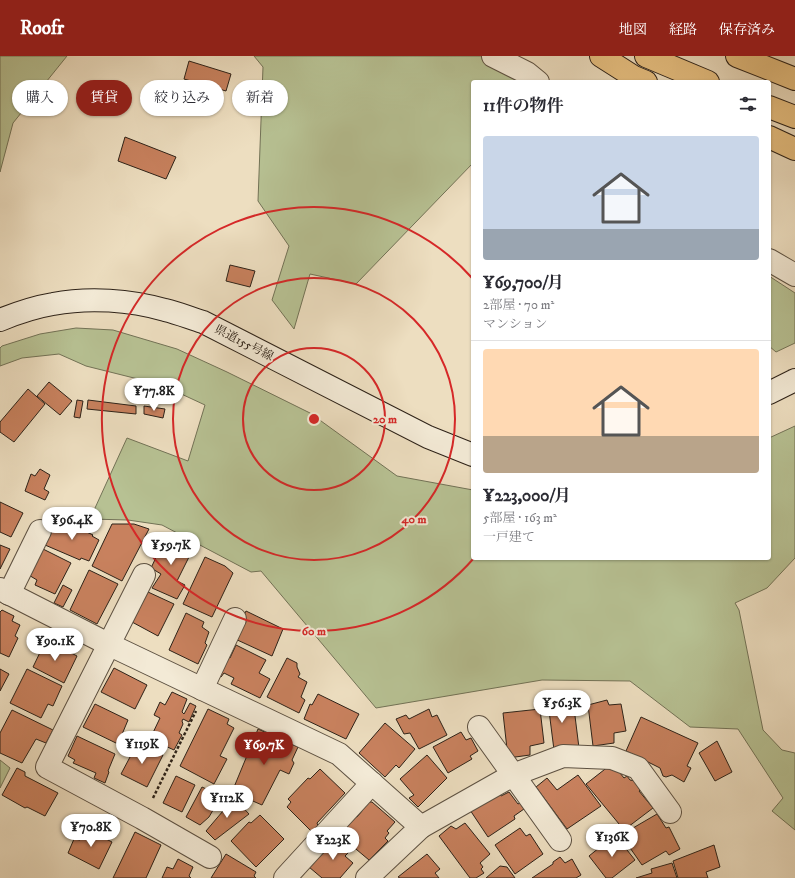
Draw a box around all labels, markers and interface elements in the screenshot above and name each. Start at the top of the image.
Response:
text: Roofr [20,17,64,40]
text: 地図 [619,21,647,39]
text: 経路 [669,21,697,39]
text: 保存済み [719,21,775,39]
chip: 購入 [12,80,68,116]
chip: 賃貸 [76,80,132,116]
chip: 絞り込み [140,80,224,116]
chip: 新着 [232,80,288,116]
icon: filters [737,93,759,115]
text: 11件の物件 [483,95,563,117]
icon: home [585,162,657,234]
text: ¥69,700/月 [483,272,564,294]
text: 2部屋 · 70 m² [483,297,554,313]
text: マンション [483,316,547,332]
street label: 県道155号線 [212,322,276,364]
icon: home [585,375,657,447]
pin: ¥77.8K [121,378,187,412]
text: ¥77.8K [133,383,175,399]
centre of rings [307,412,321,426]
text: 20 m [373,412,397,427]
text: ¥223,000/月 [483,485,571,507]
pin: ¥96.4K [39,507,105,541]
text: 5部屋 · 163 m² [483,510,557,526]
text: ¥96.4K [51,512,93,528]
text: 40 m [401,512,426,527]
text: 一戸建て [483,529,535,545]
pin: ¥59.7K [138,532,204,566]
text: ¥59.7K [151,537,191,553]
text: 60 m [302,624,326,639]
pin: ¥90.1K [22,628,88,662]
text: ¥90.1K [35,633,75,649]
pin: ¥56.3K [529,690,595,724]
text: ¥56.3K [542,695,582,711]
pin: ¥119K [114,731,170,765]
pin: ¥69.7K [231,732,297,766]
text: ¥119K [125,736,159,752]
text: ¥69.7K [244,737,284,753]
pin: ¥112K [199,785,255,819]
text: ¥112K [210,790,244,806]
pin: ¥70.8K [58,814,124,848]
text: ¥70.8K [70,819,112,835]
pin: ¥136K [584,824,640,858]
pin: ¥223K [305,827,361,861]
text: ¥136K [595,829,629,845]
text: ¥223K [315,832,351,848]

